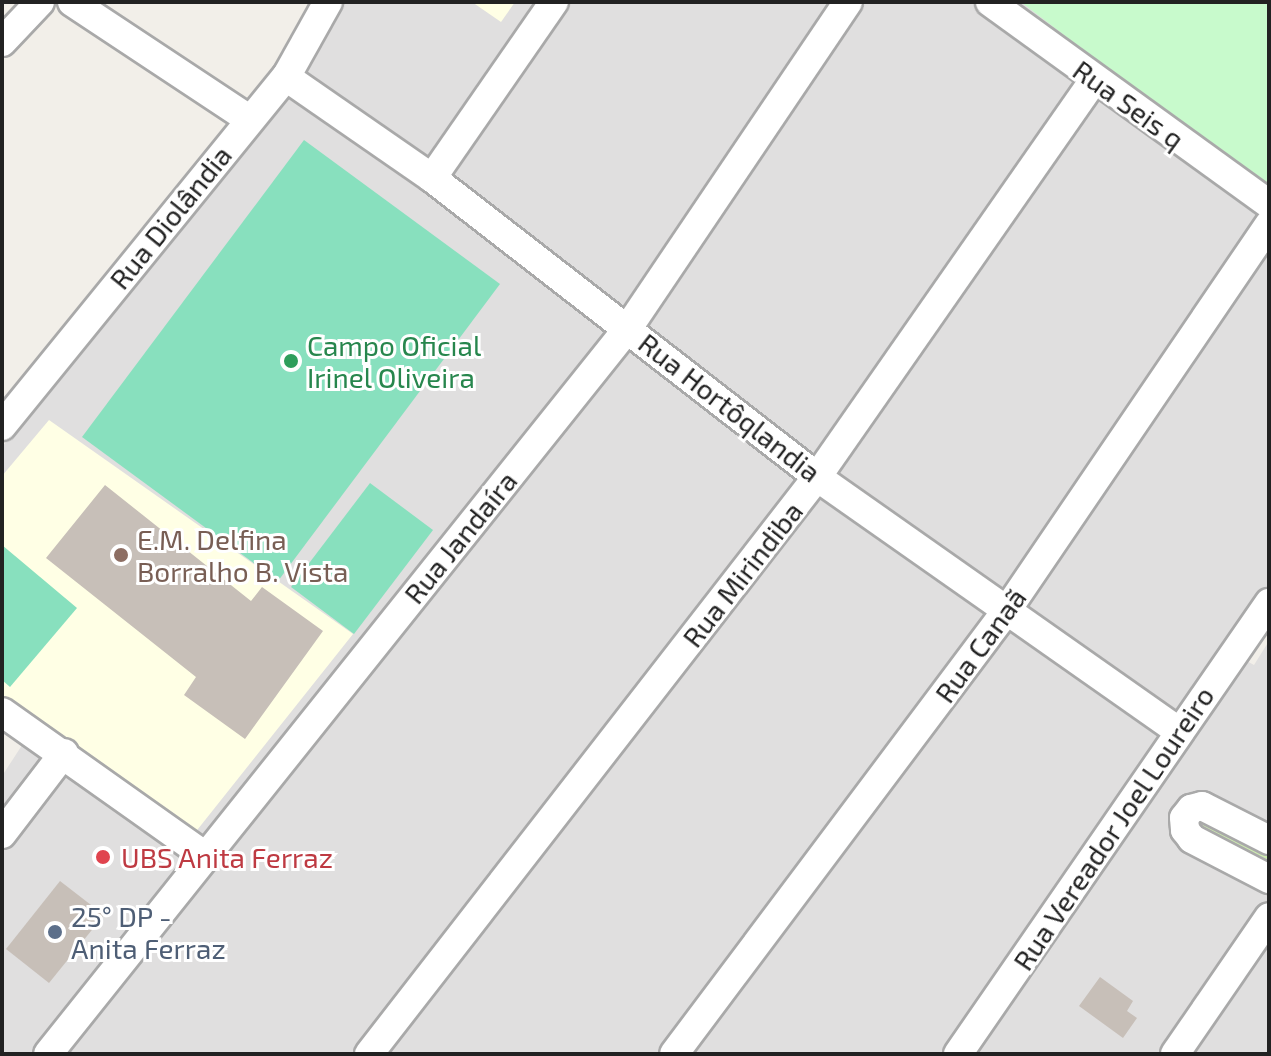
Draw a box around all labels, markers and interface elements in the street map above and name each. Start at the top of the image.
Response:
street label: Rua Seis q [1067,52,1191,156]
street label: Rua Diolândia [102,139,238,295]
street label: Rua Hortôqlandia [632,326,828,488]
place label: Campo Oficial Irinel Oliveira [307,328,481,394]
marker: Campo Oficial Irinel Oliveira [282,352,300,370]
street label: Rua Jandaíra [396,464,524,610]
street label: Rua Mirindiba [675,495,809,653]
place label: E.M. Delfina Borralho B. Vista [137,522,349,588]
marker: E.M. Delfina Borralho B. Vista [112,546,130,564]
street label: Rua Canaã [927,581,1033,709]
street label: Rua Vereador Joel Loureiro [1005,679,1221,977]
place label: UBS Anita Ferraz [121,840,334,874]
marker: UBS Anita Ferraz [92,846,114,868]
place label: 25° DP - Anita Ferraz [71,899,226,965]
marker: 25° DP - Anita Ferraz [46,923,64,941]

